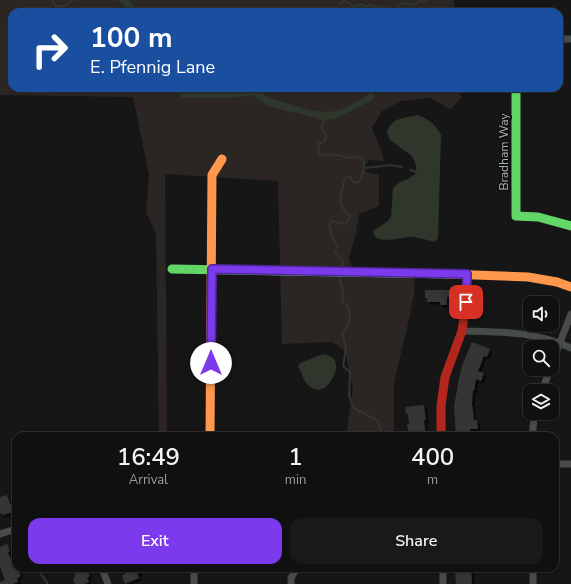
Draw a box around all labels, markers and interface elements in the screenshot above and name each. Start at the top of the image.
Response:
text: 100 m [90,19,173,57]
icon: right [24,24,76,76]
text: E. Pfennig Lane [90,55,215,79]
street label: Bradham Way [496,113,512,191]
pin [449,285,483,319]
icon: arrive [455,291,477,313]
map controls [523,296,559,420]
button: sound [523,296,559,332]
button: search [523,340,559,376]
position arrow [190,342,232,384]
button: layers [523,384,559,420]
text: 16:49 [117,441,180,473]
text: 1 [288,441,303,473]
text: 400 [411,441,454,473]
text: Arrival [129,471,168,489]
text: min [285,471,306,489]
text: m [427,471,438,489]
button: Exit [28,518,282,564]
button: Share [290,518,543,564]

